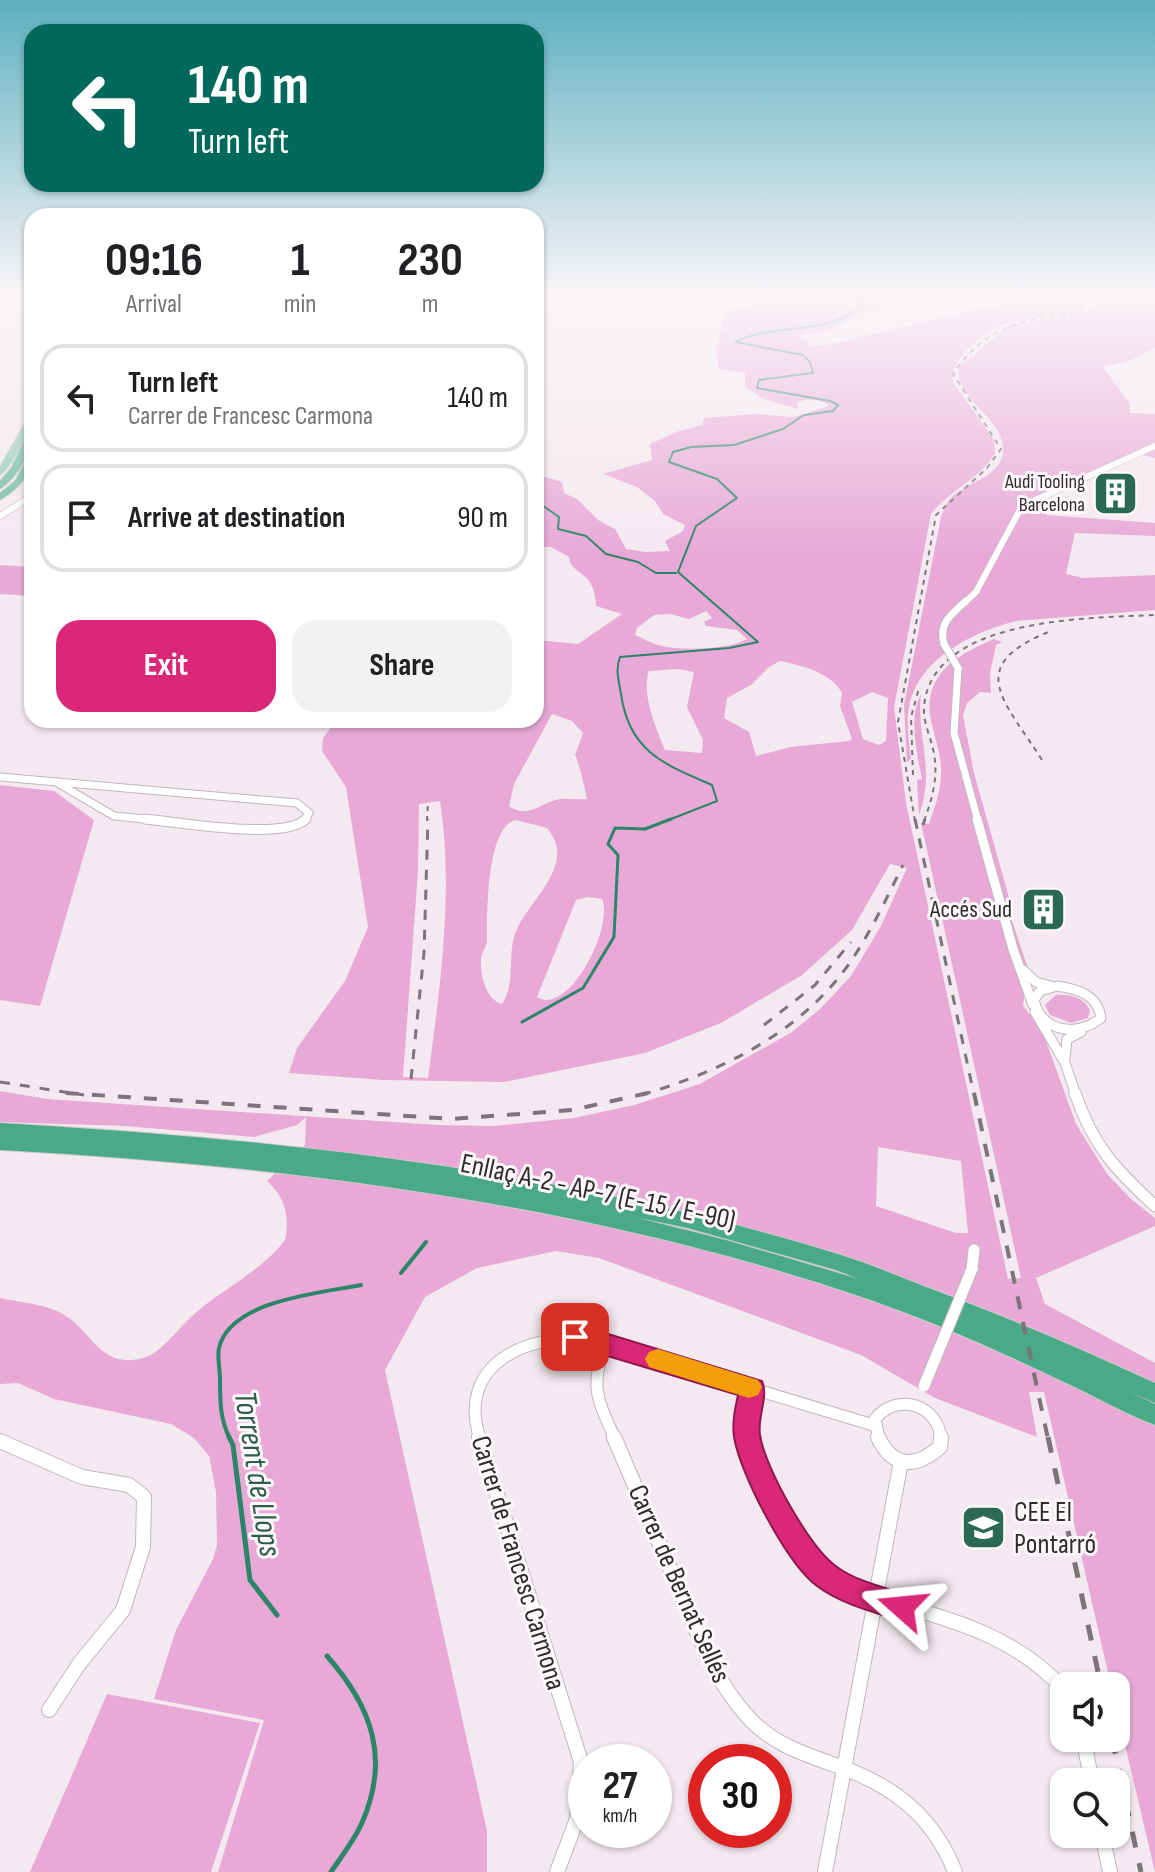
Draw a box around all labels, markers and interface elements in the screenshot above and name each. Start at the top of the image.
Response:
text: 140 m [188,53,309,120]
icon: left [56,56,160,160]
text: Turn left [188,121,289,164]
text: 09:16 [105,232,203,289]
text: 1 [291,232,310,289]
text: 230 [397,232,463,289]
text: Arrival [126,289,182,320]
text: min [284,289,316,320]
text: m [422,289,439,320]
text: Turn left [128,365,218,401]
icon: left [60,376,104,420]
text: 140 m [448,380,508,416]
text: Carrer de Francesc Carmona [128,401,373,432]
place label: Audi Tooling Barcelona [1004,470,1085,517]
building icon: Audi Tooling Barcelona [1092,470,1140,518]
icon: arrive [60,496,104,540]
text: Arrive at destination [128,500,345,536]
text: 90 m [457,500,508,536]
button: Exit [56,620,276,712]
button: Share [292,620,512,712]
building icon: Accés Sud [1019,885,1067,933]
place label: Accés Sud [929,895,1012,924]
street label: Enllaç A-2 - AP-7 (E-15 / E-90) [458,1147,738,1237]
pin [541,1303,609,1371]
icon: arrive [553,1315,597,1359]
water label: Torrent de Llops [225,1389,289,1560]
street label: Carrer de Francesc Carmona [464,1432,572,1694]
street label: Carrer de Bernat Sellés [621,1480,737,1688]
place label: CEE El Pontarró [1014,1496,1096,1561]
school or university icon: CEE El Pontarró [959,1504,1007,1552]
position arrow [860,1565,944,1649]
map controls [1050,1672,1130,1848]
button: sound [1050,1672,1130,1752]
speed limit sign: 30 [688,1744,792,1848]
text: 27 [603,1762,637,1810]
button: search [1050,1768,1130,1848]
text: km/h [603,1804,637,1828]

